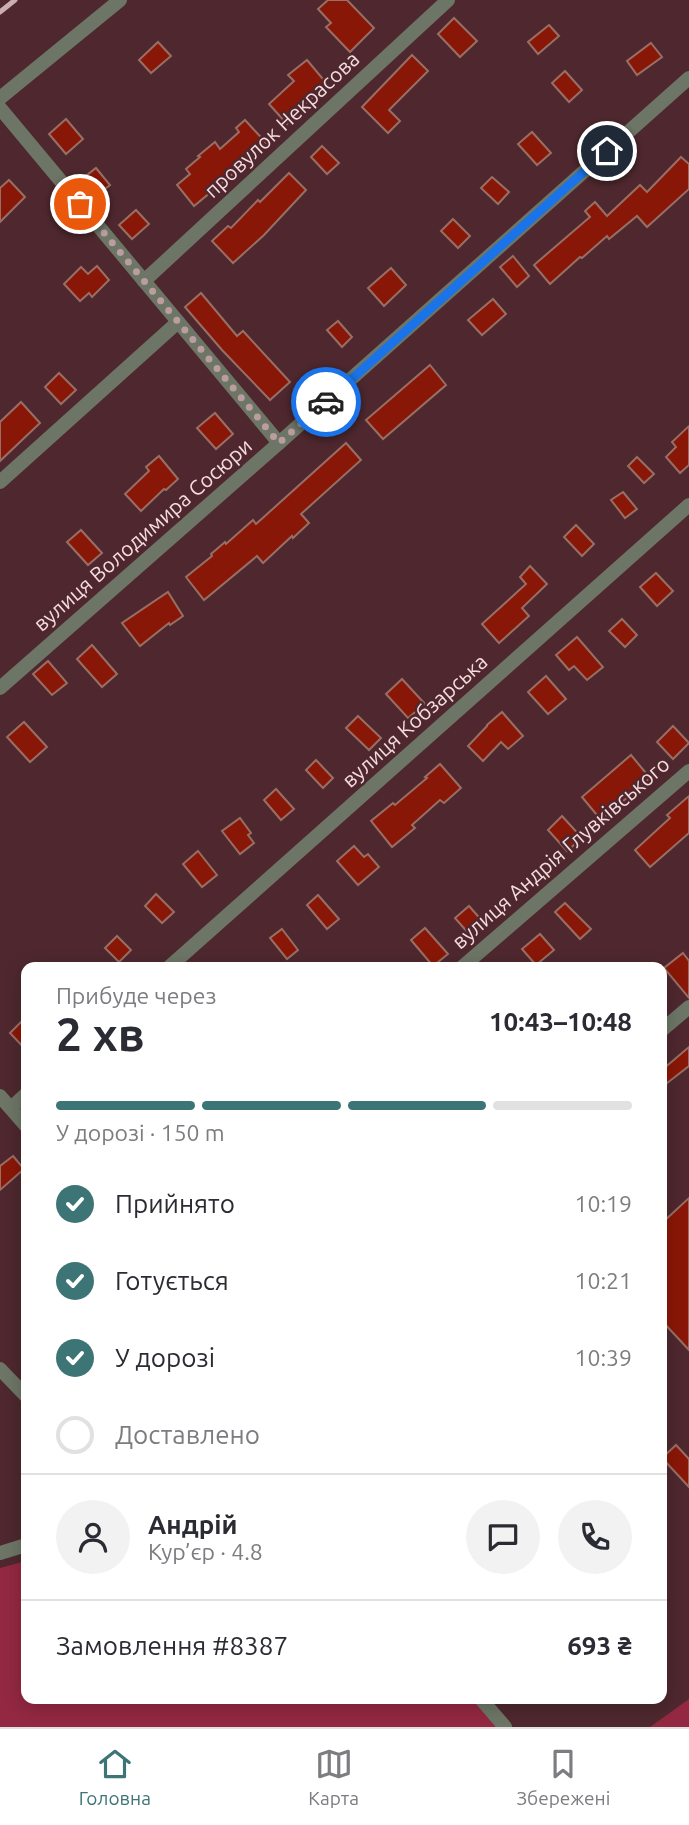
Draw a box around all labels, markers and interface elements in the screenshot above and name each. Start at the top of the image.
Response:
street label: провулок Некрасова [199,46,364,202]
pin [577,121,637,181]
icon: home [588,132,626,170]
pin [50,174,110,234]
icon: bag [61,185,99,223]
courier [291,367,361,437]
icon: car [307,383,345,421]
street label: вулиця Володимира Сосюри [28,433,256,636]
street label: вулиця Кобзарська [337,649,492,792]
street label: вулиця Андрія Глувківського [447,751,674,953]
text: Прибуде через [56,983,217,1008]
text: 10:43–10:48 [489,1007,632,1036]
text: 2 хв [56,1008,145,1060]
text: У дорозі · 150 m [56,1120,225,1145]
icon: check [56,1185,94,1223]
text: Прийнято [115,1189,235,1218]
text: 10:19 [574,1191,632,1216]
icon: check [56,1262,94,1300]
text: Готується [115,1266,229,1295]
text: 10:21 [574,1268,632,1293]
icon: check [56,1339,94,1377]
text: У дорозі [115,1343,215,1372]
text: 10:39 [574,1345,632,1370]
text: Доставлено [115,1420,260,1449]
button: person [56,1500,130,1574]
button: chat [466,1500,540,1574]
button: phone [558,1500,632,1574]
text: Андрій [148,1510,237,1539]
text: Кур’єр · 4.8 [148,1539,263,1564]
text: Замовлення #8387 [56,1631,288,1660]
text: 693 ₴ [567,1631,632,1660]
tab: Головна [79,1745,151,1809]
tab: Карта [308,1745,359,1809]
tab: Збережені [516,1745,610,1809]

